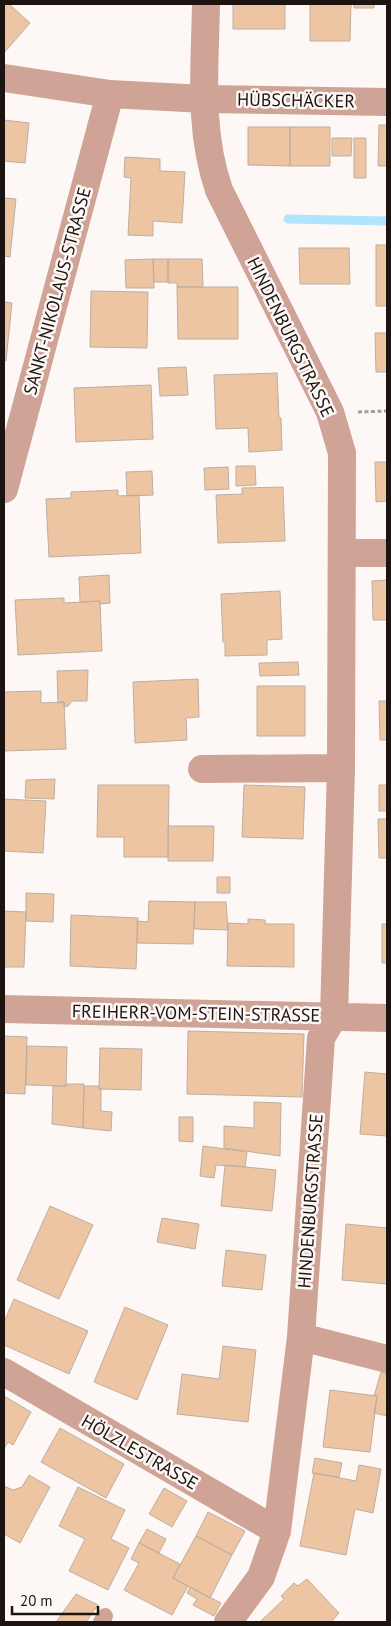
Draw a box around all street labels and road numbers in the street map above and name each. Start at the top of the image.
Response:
street label: HÜBSCHÄCKER [237,87,355,113]
street label: SANKT-NIKOLAUS-STRASSE [18,185,96,397]
street label: HINDENBURGSTRASSE [242,253,340,421]
street label: FREIHERR-VOM-STEIN-STRASSE [72,999,320,1027]
street label: HINDENBURGSTRASSE [292,1113,328,1289]
street label: HÖLZLESTRASSE [78,1409,202,1495]

